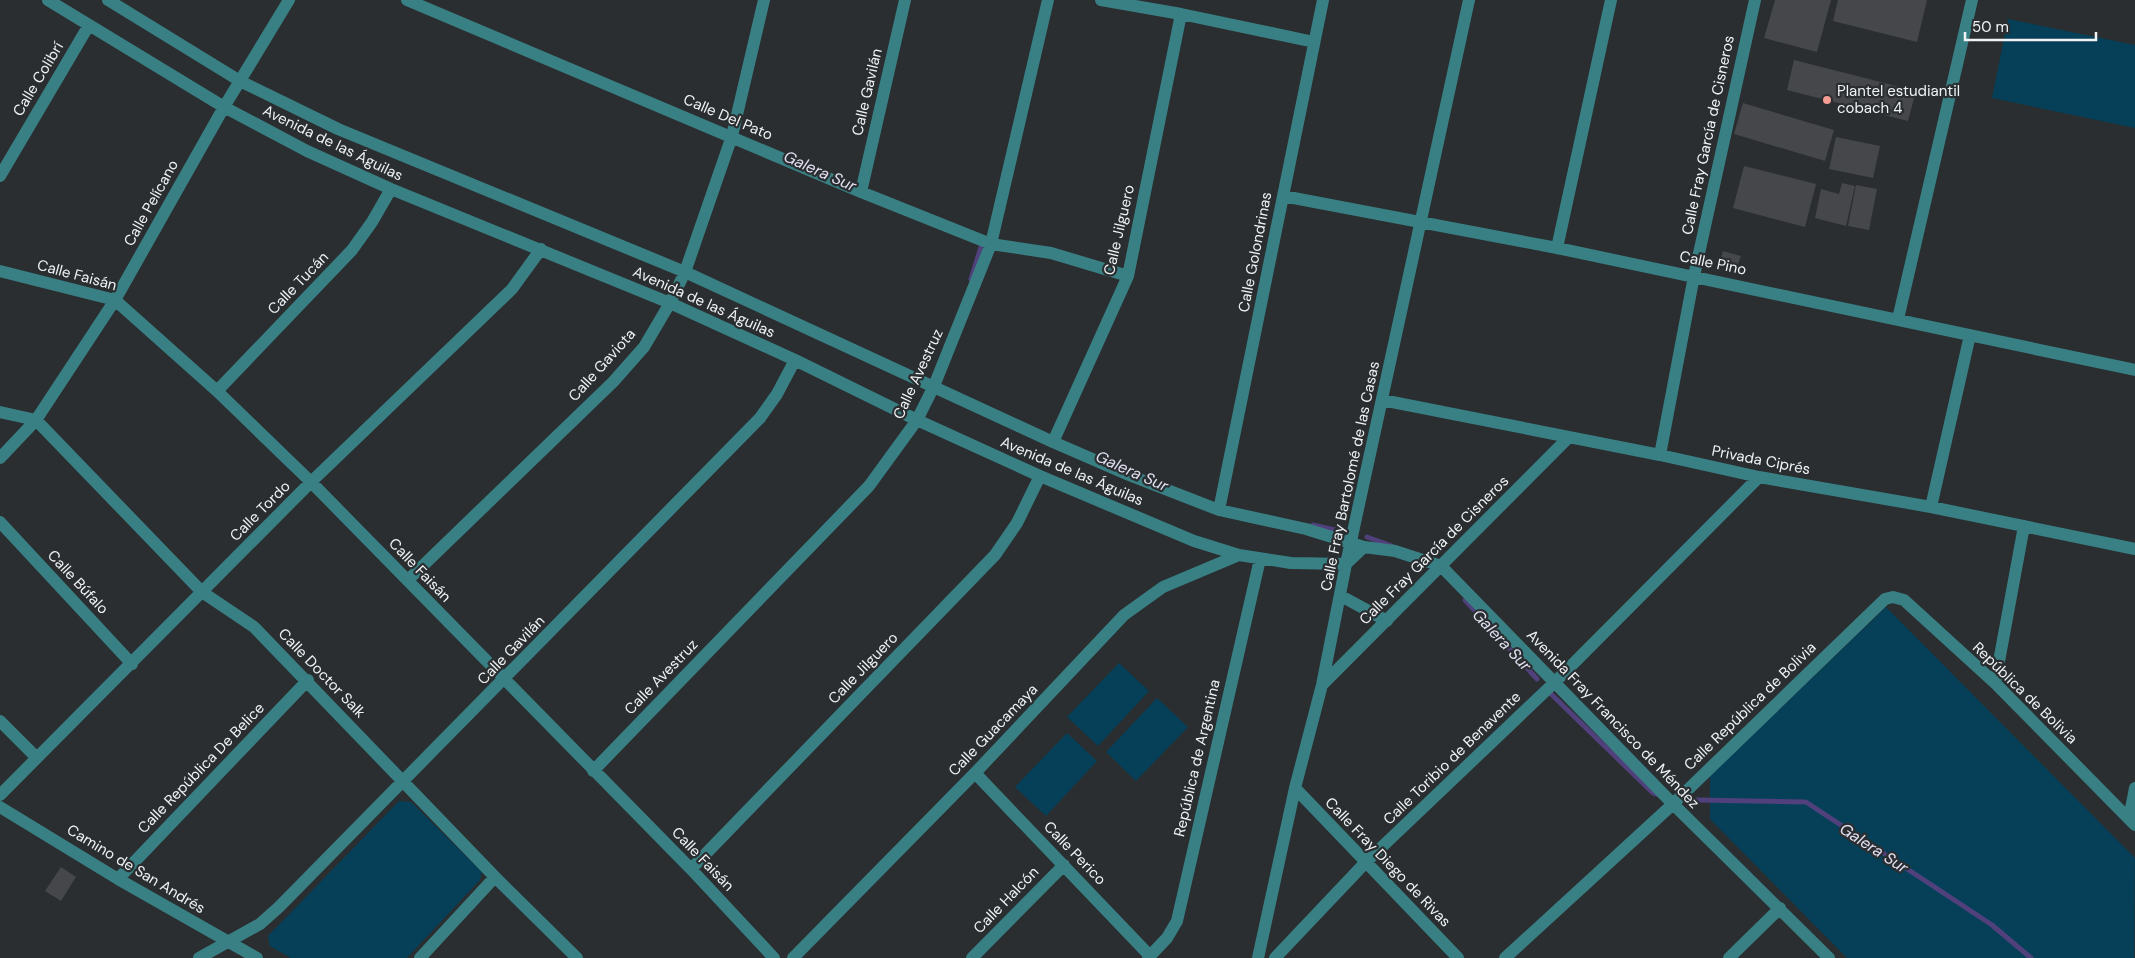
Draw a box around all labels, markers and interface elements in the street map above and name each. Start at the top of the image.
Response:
scale bar [1965,10,2096,42]
text: 50 m [1972,17,2009,37]
street label: Calle Fray García de Cisneros [1677,33,1739,237]
street label: Calle Colibrí [8,38,68,120]
street label: Calle Gavilán [847,46,887,138]
place label: Plantel estudiantil cobach 4 [1837,81,1960,118]
street label: Calle Del Pato [680,89,776,145]
marker: Plantel estudiantil cobach 4 [1821,94,1833,106]
street label: Avenida de las Águilas [260,100,406,186]
water label: Galera Sur [780,146,861,197]
street label: Calle Pelícano [119,156,183,250]
street label: Calle Jilguero [1099,183,1139,277]
street label: Calle Golondrinas [1234,190,1276,314]
street label: Calle Pino [1678,246,1748,280]
street label: Calle Tucán [263,247,333,319]
street label: Calle Faisán [35,255,119,295]
street label: Avenida de las Águilas [630,262,778,342]
street label: Calle Gaviota [564,324,640,406]
street label: Calle Avestruz [888,325,948,422]
street label: Calle Fray Bartolomé de las Casas [1316,359,1384,593]
street label: Avenida de las Águilas [997,432,1147,510]
street label: Privada Ciprés [1710,441,1812,479]
water label: Galera Sur [1092,446,1173,497]
street label: Calle Fray García de Cisneros [1355,471,1513,629]
street label: Calle Tordo [225,476,295,546]
street label: Calle Faisán [384,534,456,606]
street label: Calle Búfalo [43,546,113,618]
water label: Galera Sur [1468,605,1537,676]
street label: Calle Gavilán [473,611,549,689]
street label: Calle Doctor Salk [274,624,370,723]
street label: Avenida Fray Francisco de Méndez [1522,625,1704,813]
street label: Calle Jilguero [824,628,902,708]
street label: Calle Avestruz [620,635,702,719]
street label: Calle República de Bolivia [1680,637,1820,775]
street label: República de Bolivia [1968,638,2082,748]
street label: República de Argentina [1169,677,1225,839]
street label: Calle Guacamaya [944,680,1042,780]
street label: Calle Toribio de Benavente [1379,687,1525,829]
street label: Calle República De Belice [133,698,269,838]
street label: Calle Fray Diego de Rivas [1321,793,1455,931]
street label: Calle Perico [1039,817,1111,889]
water label: Galera Sur [1836,818,1913,878]
street label: Camino de San Andrés [63,820,209,918]
street label: Calle Faisán [667,823,739,895]
street label: Calle Halcón [969,862,1043,938]

